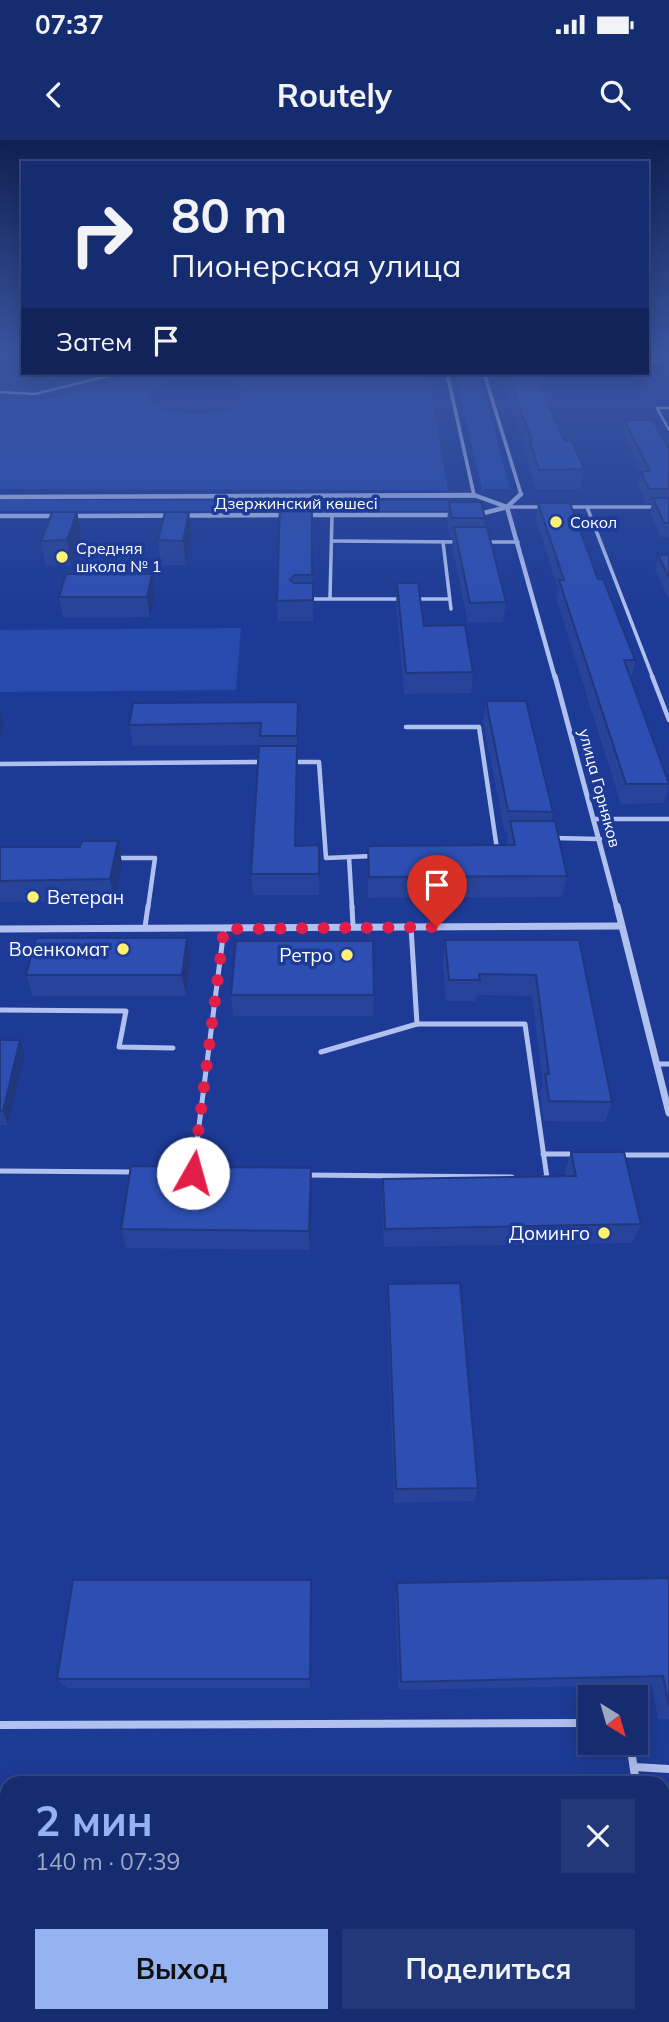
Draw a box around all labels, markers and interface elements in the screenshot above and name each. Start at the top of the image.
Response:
text: 07:37 [35,8,104,41]
text: Routely [277,75,392,115]
icon: back [35,76,73,114]
icon: search [596,76,634,114]
text: 80 m [171,184,287,245]
icon: right [56,189,147,280]
text: Пионерская улица [171,245,462,285]
icon: arrive [147,322,185,360]
text: Затем [56,325,133,358]
street label: Дзержинский көшесі [214,493,378,513]
place label: Сокол [570,512,617,532]
marker: Сокол [548,514,564,530]
place label: Средняя школа № 1 [76,538,161,576]
marker: Средняя школа № 1 [54,549,70,565]
street label: улица Горняков [575,726,625,850]
pin [407,855,467,927]
icon: arrive [418,866,456,904]
place label: Ветеран [47,885,124,909]
marker: Ветеран [25,889,41,905]
place label: Военкомат [9,937,109,961]
marker: Военкомат [115,941,131,957]
place label: Ретро [279,943,333,967]
marker: Ретро [339,947,355,963]
position arrow [156,1136,230,1210]
place label: Доминго [509,1221,590,1245]
marker: Доминго [596,1225,612,1241]
north arrow [578,1685,648,1755]
map controls [578,1685,648,1755]
text: 2 мин [35,1794,153,1847]
button: close [561,1799,635,1873]
text: 140 m · 07:39 [35,1847,180,1876]
button: Выход [35,1929,328,2009]
button: Поделиться [342,1929,635,2009]

